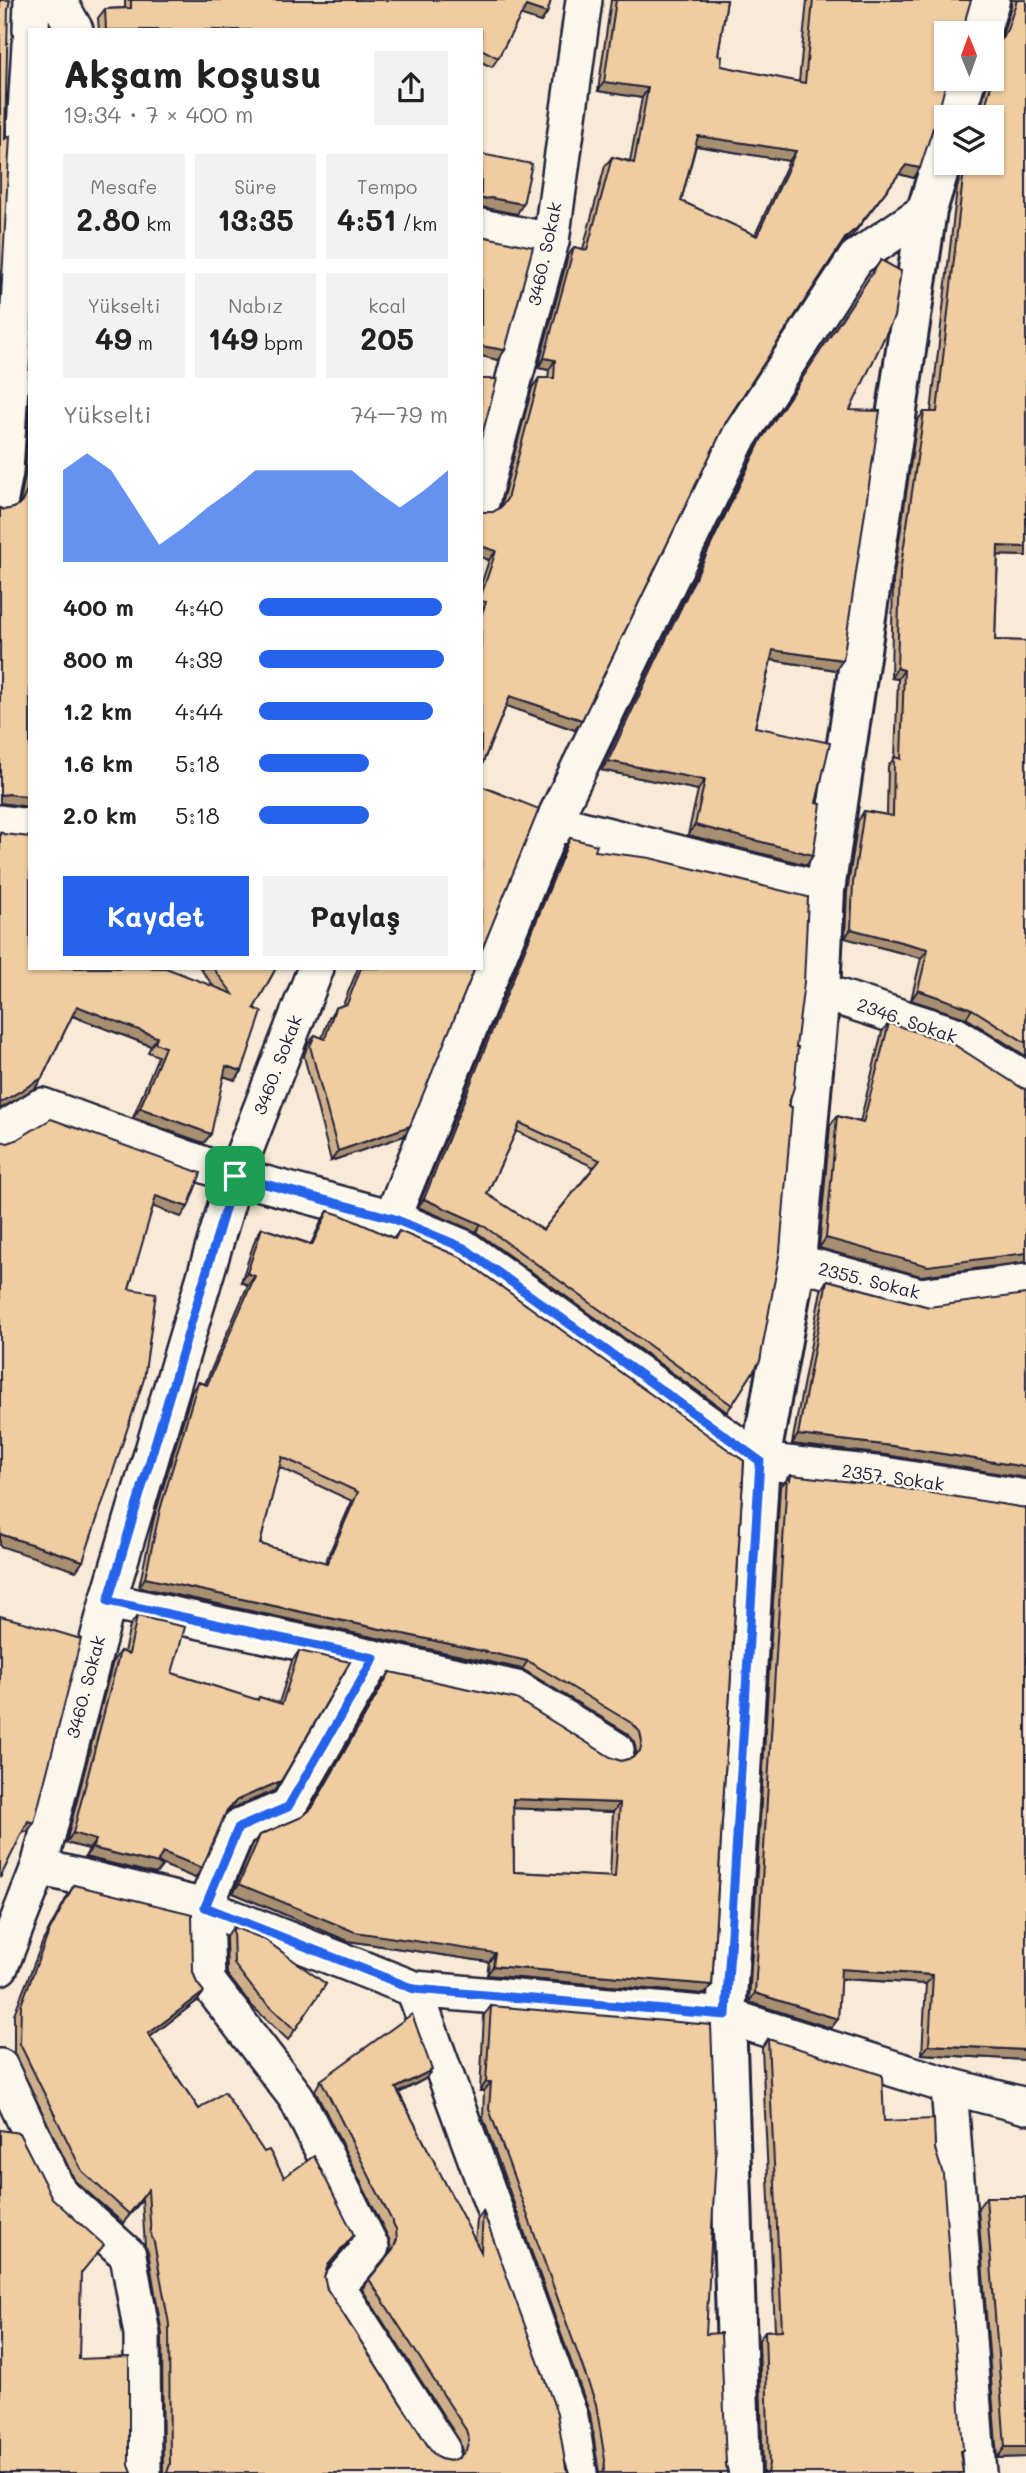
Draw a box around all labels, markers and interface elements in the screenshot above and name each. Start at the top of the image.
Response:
north arrow [934,21,1004,91]
map controls [934,21,1004,175]
text: Akşam koşusu [63,48,322,98]
button: share [374,51,448,125]
text: 19:34 · 7 × 400 m [63,99,253,129]
button: layers [934,105,1004,175]
text: Mesafe [90,174,157,199]
text: Süre [234,174,277,199]
text: Tempo [357,174,417,199]
text: 2.80 [76,199,140,239]
text: 13:35 [217,199,294,239]
text: 4:51 [337,199,396,239]
street label: 3460. Sokak [521,200,567,308]
text: km [140,211,171,236]
text: /km [396,211,437,236]
text: Yükselti [87,293,160,318]
text: Nabız [228,293,283,318]
text: kcal [368,293,406,318]
text: 49 [95,318,132,358]
text: 149 [208,318,258,358]
text: 205 [360,318,414,358]
text: m [132,330,153,355]
text: bpm [258,330,303,355]
text: Yükselti [63,399,151,429]
text: 74–79 m [351,399,448,429]
text: 400 m [63,592,134,622]
text: 4:40 [175,592,223,622]
text: 800 m [63,644,133,674]
text: 4:39 [175,644,223,674]
text: 1.2 km [63,696,132,726]
text: 4:44 [175,696,223,726]
text: 1.6 km [63,748,133,778]
text: 5:18 [175,748,220,778]
text: 2.0 km [63,800,137,830]
text: 5:18 [175,800,220,830]
button: Kaydet [63,876,249,956]
button: Paylaş [263,876,448,956]
street label: 2346. Sokak [854,992,961,1048]
street label: 3460. Sokak [247,1011,307,1118]
pin [205,1146,265,1206]
icon: arrive [216,1157,254,1195]
street label: 2355. Sokak [816,1256,923,1304]
street label: 2357. Sokak [840,1458,946,1496]
street label: 3460. Sokak [60,1633,110,1741]

